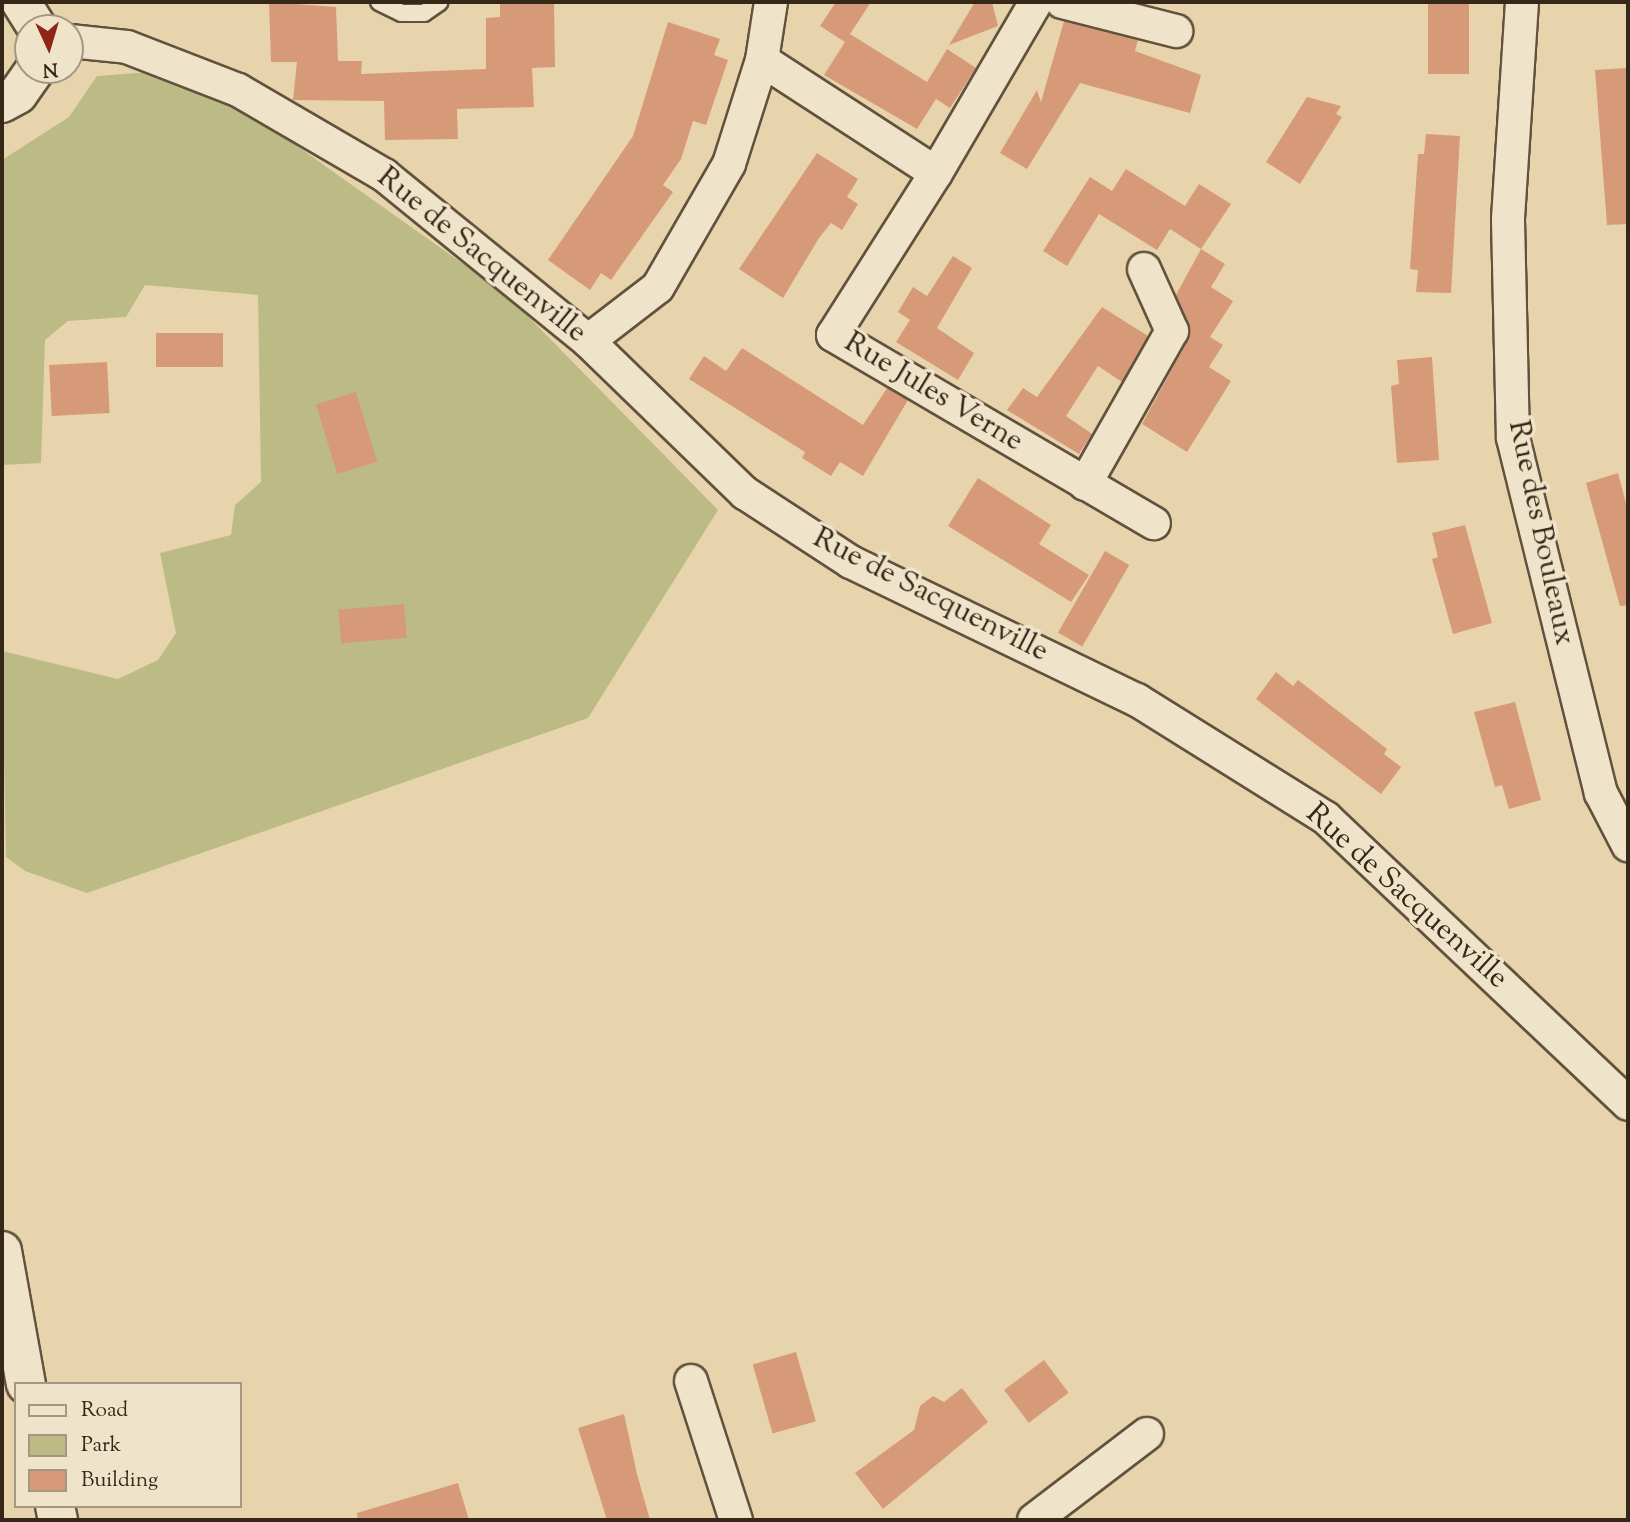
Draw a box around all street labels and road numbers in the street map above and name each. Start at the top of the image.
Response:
street label: Rue de Sacquenville [369,160,593,352]
street label: Rue Jules Verne [837,325,1029,461]
street label: Rue des Bouleaux [1499,417,1581,649]
street label: Rue de Sacquenville [806,521,1054,671]
street label: Rue de Sacquenville [1298,797,1514,997]

